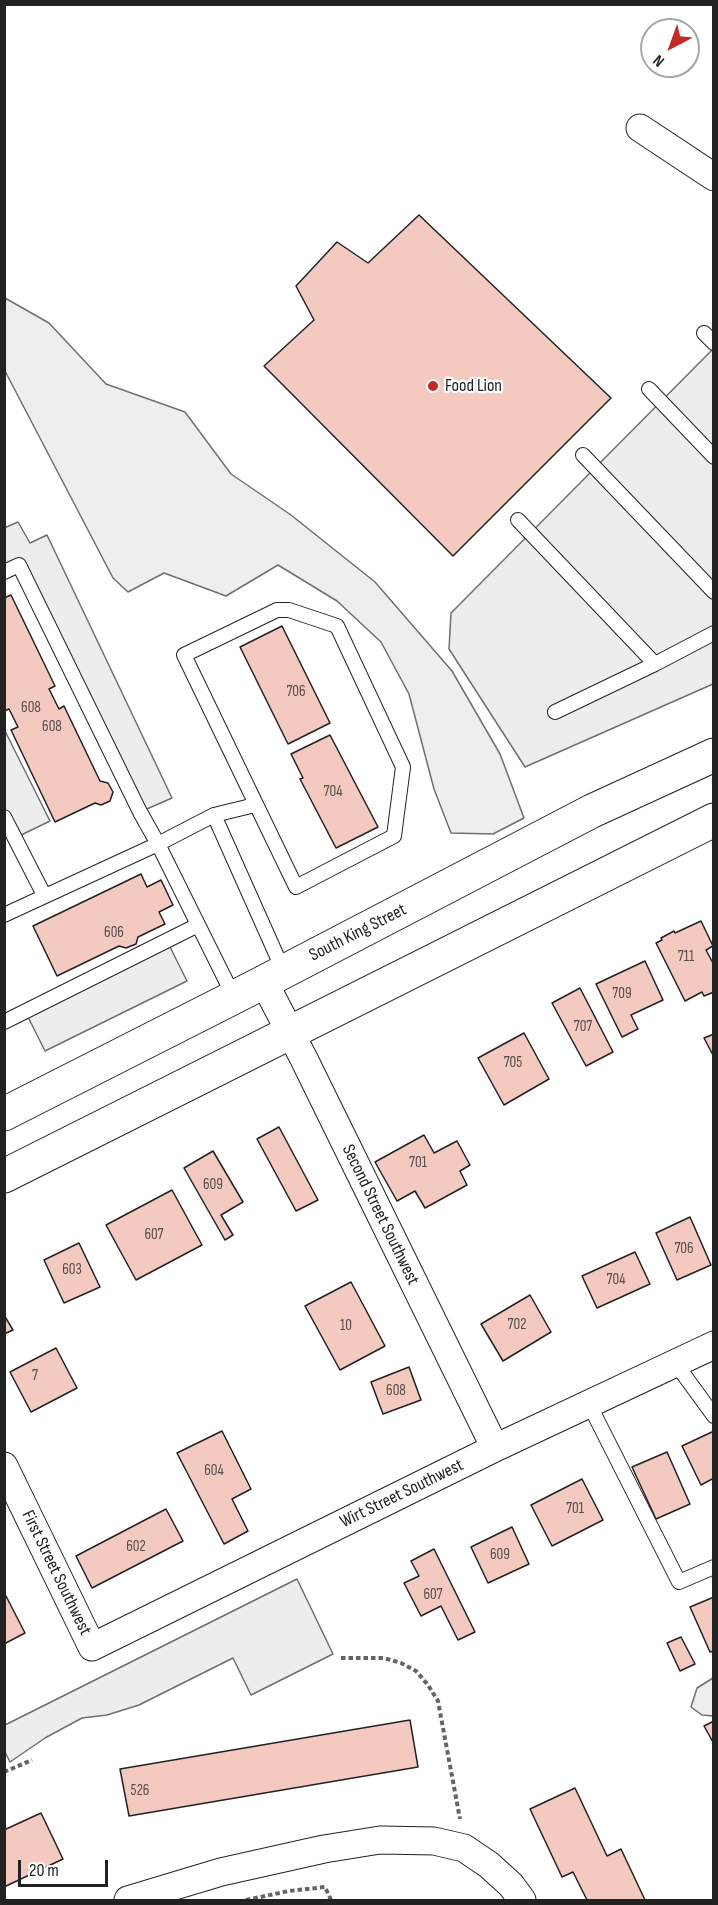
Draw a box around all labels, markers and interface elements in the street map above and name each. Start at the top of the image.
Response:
north arrow [640,18,700,78]
text: N [650,50,669,70]
place label: Food Lion [445,375,502,397]
marker: Food Lion [426,379,440,393]
house number: 706 [286,683,306,701]
house number: 608 [21,699,41,717]
house number: 608 [42,718,62,736]
house number: 704 [324,783,342,801]
street label: South King Street [306,899,410,967]
house number: 606 [104,924,124,942]
house number: 711 [678,948,694,966]
house number: 709 [612,985,632,1003]
house number: 707 [574,1018,592,1036]
house number: 705 [504,1054,522,1072]
street label: Second Street Southwest [337,1141,423,1289]
house number: 701 [409,1154,427,1172]
house number: 609 [203,1176,223,1194]
house number: 607 [144,1226,164,1244]
house number: 706 [674,1240,694,1258]
house number: 603 [62,1261,82,1279]
house number: 704 [607,1271,625,1289]
house number: 702 [508,1316,526,1334]
house number: 10 [340,1317,352,1335]
house number: 7 [32,1367,38,1385]
house number: 608 [386,1382,406,1400]
street label: Wirt Street Southwest [337,1455,467,1533]
house number: 604 [204,1462,224,1480]
house number: 701 [566,1500,584,1518]
street label: First Street Southwest [16,1507,96,1639]
house number: 602 [126,1538,146,1556]
house number: 609 [490,1546,510,1564]
house number: 607 [423,1586,443,1604]
house number: 526 [131,1782,149,1800]
scale bar [21,1848,111,1886]
text: 20 m [29,1860,59,1881]

